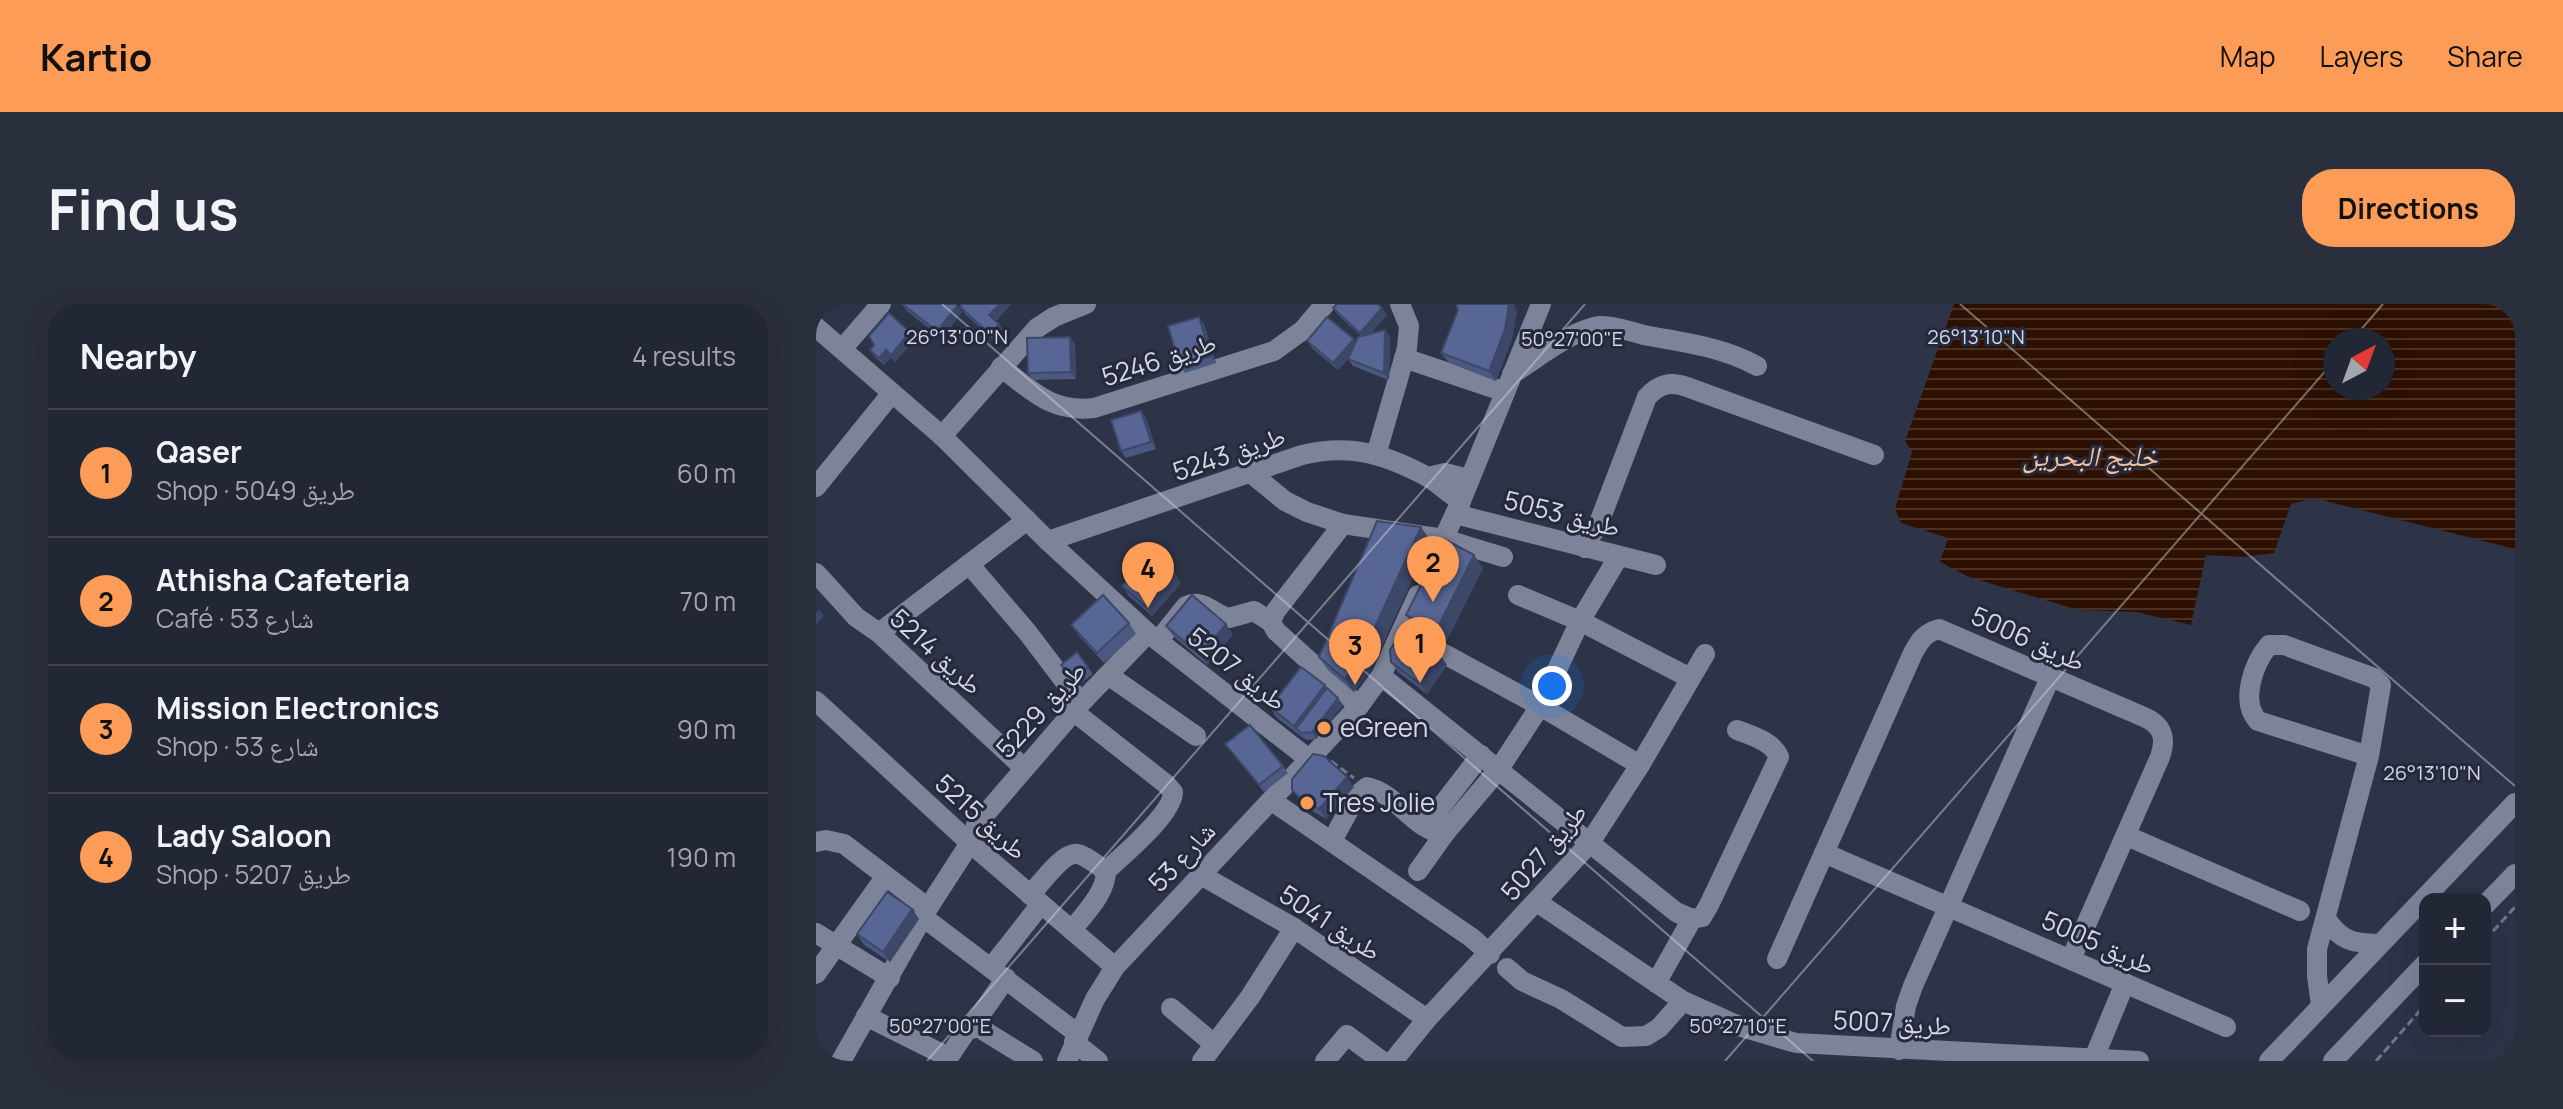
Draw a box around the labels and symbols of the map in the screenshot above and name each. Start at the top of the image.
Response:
text: 26°13'00"N [906,323,1008,350]
text: 26°13'10"N [1927,323,2025,350]
street label: طريق 5246 [1097,324,1221,394]
text: 50°27'00"E [1521,325,1623,352]
north arrow [2323,328,2395,400]
street label: طريق 5243 [1168,417,1290,489]
water label: خليج البحرين [2022,436,2159,475]
street label: طريق 5053 [1500,481,1624,545]
pin: 2 [1407,536,1459,602]
pin: 4 [1122,542,1174,608]
street label: طريق 5006 [1966,597,2091,679]
street label: طريق 5214 [883,600,991,702]
pin: 1 [1394,617,1446,683]
street label: طريق 5207 [1181,618,1295,718]
pin: 3 [1329,619,1381,685]
street label: طريق 5229 [987,653,1093,765]
your location [1532,666,1572,706]
place label: eGreen [1340,709,1428,745]
marker: eGreen [1315,719,1333,737]
text: 26°13'10"N [2383,759,2481,786]
street label: طريق 5215 [928,765,1036,867]
place label: Tres Jolie [1323,784,1435,820]
marker: Tres Jolie [1298,794,1316,812]
street label: طريق 5027 [1492,795,1595,908]
street label: شارع 53 [1139,813,1223,899]
street label: طريق 5041 [1273,876,1388,969]
street label: طريق 5005 [2036,901,2161,983]
street label: طريق 5007 [1832,1001,1952,1043]
text: 50°27'00"E [889,1012,991,1039]
text: 50°27'10"E [1689,1012,1787,1039]

